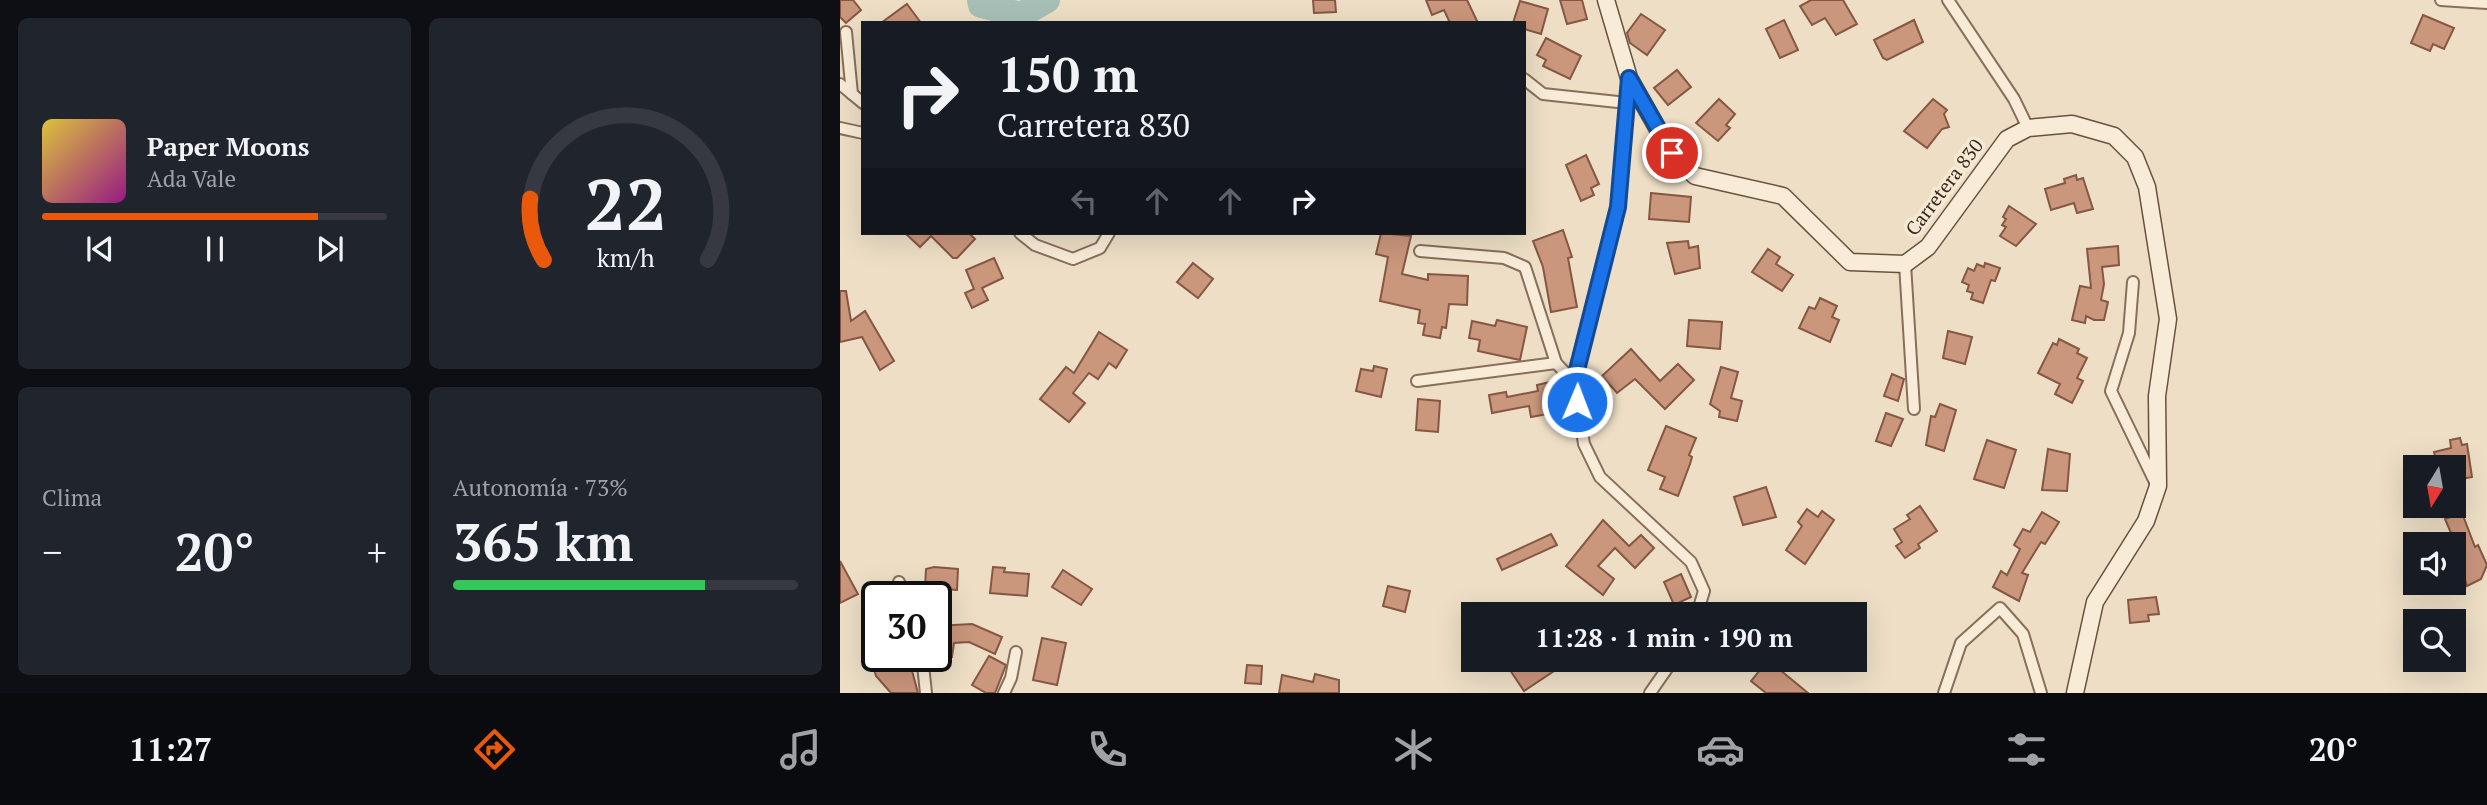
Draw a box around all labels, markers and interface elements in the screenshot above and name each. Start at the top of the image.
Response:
text: 150 m [997,41,1139,106]
icon: right [882,49,973,140]
text: Carretera 830 [997,104,1190,146]
pin [1642,123,1702,183]
text: Paper Moons [147,129,310,163]
street label: Carretera 830 [1899,133,1988,240]
icon: arrive [1653,134,1691,172]
text: 22 [584,154,667,251]
text: Ada Vale [147,163,236,194]
icon: left [1065,182,1103,220]
icon: ahead [1138,182,1176,220]
icon: ahead [1211,182,1249,220]
icon: right [1284,182,1322,220]
icon: previous [81,230,119,268]
icon: pause [196,230,234,268]
icon: next [311,230,349,268]
text: km/h [597,241,655,274]
position arrow [1540,365,1614,439]
north arrow [2403,455,2466,518]
map controls [2403,455,2466,672]
text: Autonomía · 73% [453,472,628,503]
text: Clima [42,482,102,513]
text: 365 km [453,507,634,576]
text: 20° [174,517,255,586]
text: − [42,527,62,577]
text: + [367,527,387,577]
button: sound [2403,532,2466,595]
speed limit sign: 30 [861,581,952,672]
button: search [2403,609,2466,672]
text: 11:28 · 1 min · 190 m [1535,620,1793,654]
icon: directions [470,725,519,774]
icon: music [776,725,825,774]
icon: phone [1083,725,1132,774]
icon: climate [1389,725,1438,774]
icon: car [1696,725,1745,774]
icon: filters [2002,725,2051,774]
text: 11:27 [129,728,212,770]
text: 20° [2309,728,2358,770]

